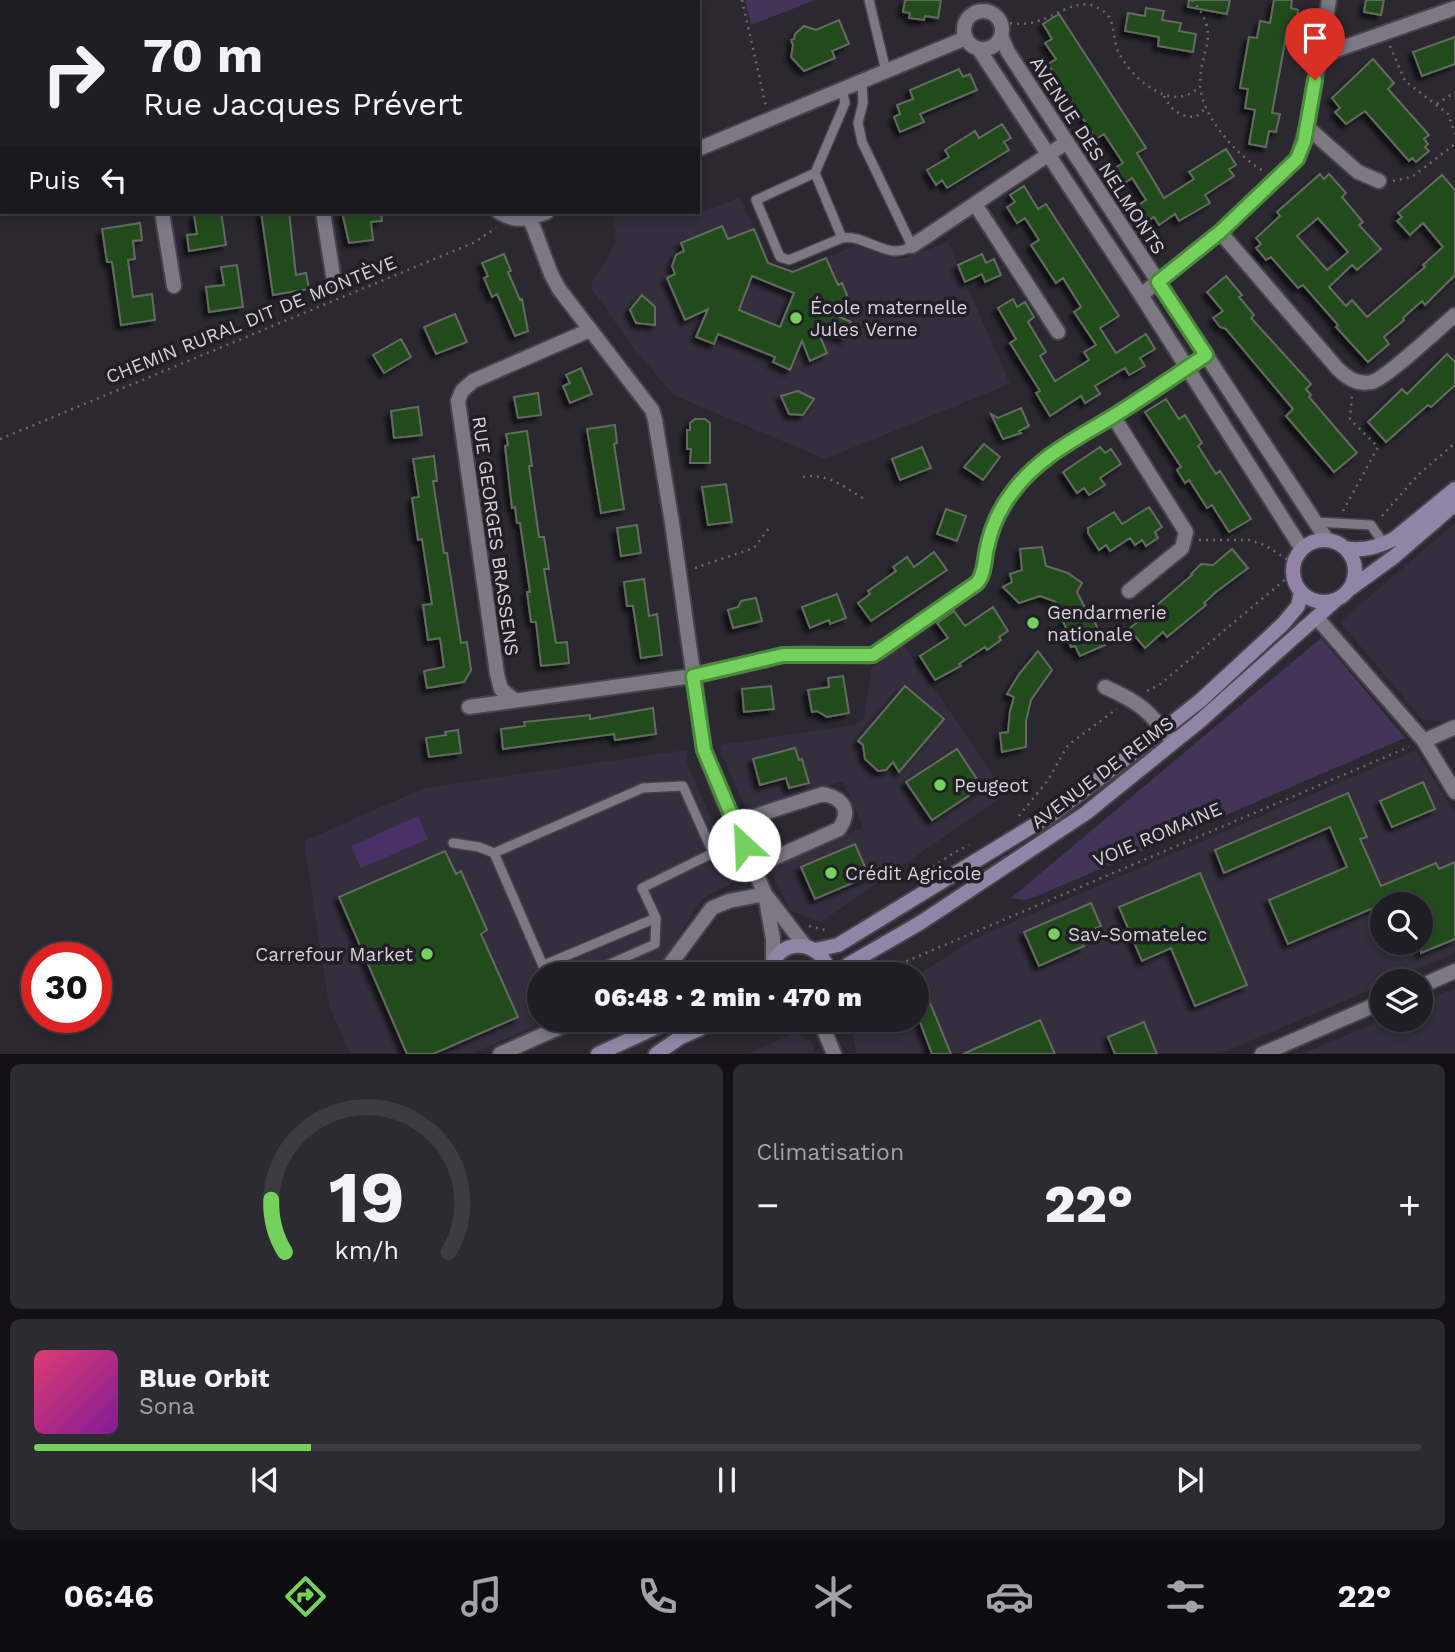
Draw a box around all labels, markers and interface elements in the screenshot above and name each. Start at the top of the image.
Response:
pin [1285,8,1345,80]
icon: arrive [1296,19,1334,57]
text: 70 m [143,26,263,84]
icon: right [28,28,119,119]
street label: AVENUE DES NELMONTS [1025,52,1170,258]
text: Rue Jacques Prévert [143,85,463,123]
icon: left [95,161,133,199]
text: Puis [28,165,81,195]
street label: CHEMIN RURAL DIT DE MONTÈVE [102,250,400,388]
place label: École maternelle Jules Verne [810,296,968,341]
marker: École maternelle Jules Verne [788,310,804,326]
street label: RUE GEORGES BRASSENS [467,415,524,657]
place label: Gendarmerie nationale [1047,601,1167,646]
marker: Gendarmerie nationale [1025,615,1041,631]
street label: AVENUE DE REIMS [1026,711,1178,834]
place label: Peugeot [954,774,1028,797]
marker: Peugeot [932,777,948,793]
street label: VOIE ROMAINE [1089,797,1225,872]
position arrow [707,808,781,882]
place label: Crédit Agricole [845,862,981,885]
marker: Crédit Agricole [823,865,839,881]
map controls [1370,892,1433,1032]
button: search [1370,892,1433,955]
place label: Sav-Somatelec [1068,923,1207,946]
marker: Sav-Somatelec [1046,926,1062,942]
speed limit sign: 30 [21,942,112,1033]
place label: Carrefour Market [255,943,413,966]
marker: Carrefour Market [419,946,435,962]
button: layers [1370,969,1433,1032]
text: 06:48 · 2 min · 470 m [594,982,862,1012]
text: Climatisation [757,1139,904,1166]
text: 19 [328,1155,404,1241]
text: 22° [1044,1174,1133,1235]
text: − [757,1183,779,1227]
text: + [1398,1183,1421,1227]
text: km/h [334,1236,398,1265]
text: Blue Orbit [139,1363,269,1393]
text: Sona [139,1393,195,1420]
icon: previous [246,1461,284,1499]
icon: pause [708,1461,746,1499]
icon: next [1171,1461,1209,1499]
icon: directions [281,1572,330,1621]
icon: music [457,1572,506,1621]
icon: phone [633,1572,682,1621]
icon: climate [809,1572,858,1621]
icon: car [985,1572,1034,1621]
icon: filters [1161,1572,1210,1621]
text: 06:46 [64,1577,154,1615]
text: 22° [1337,1577,1391,1615]

